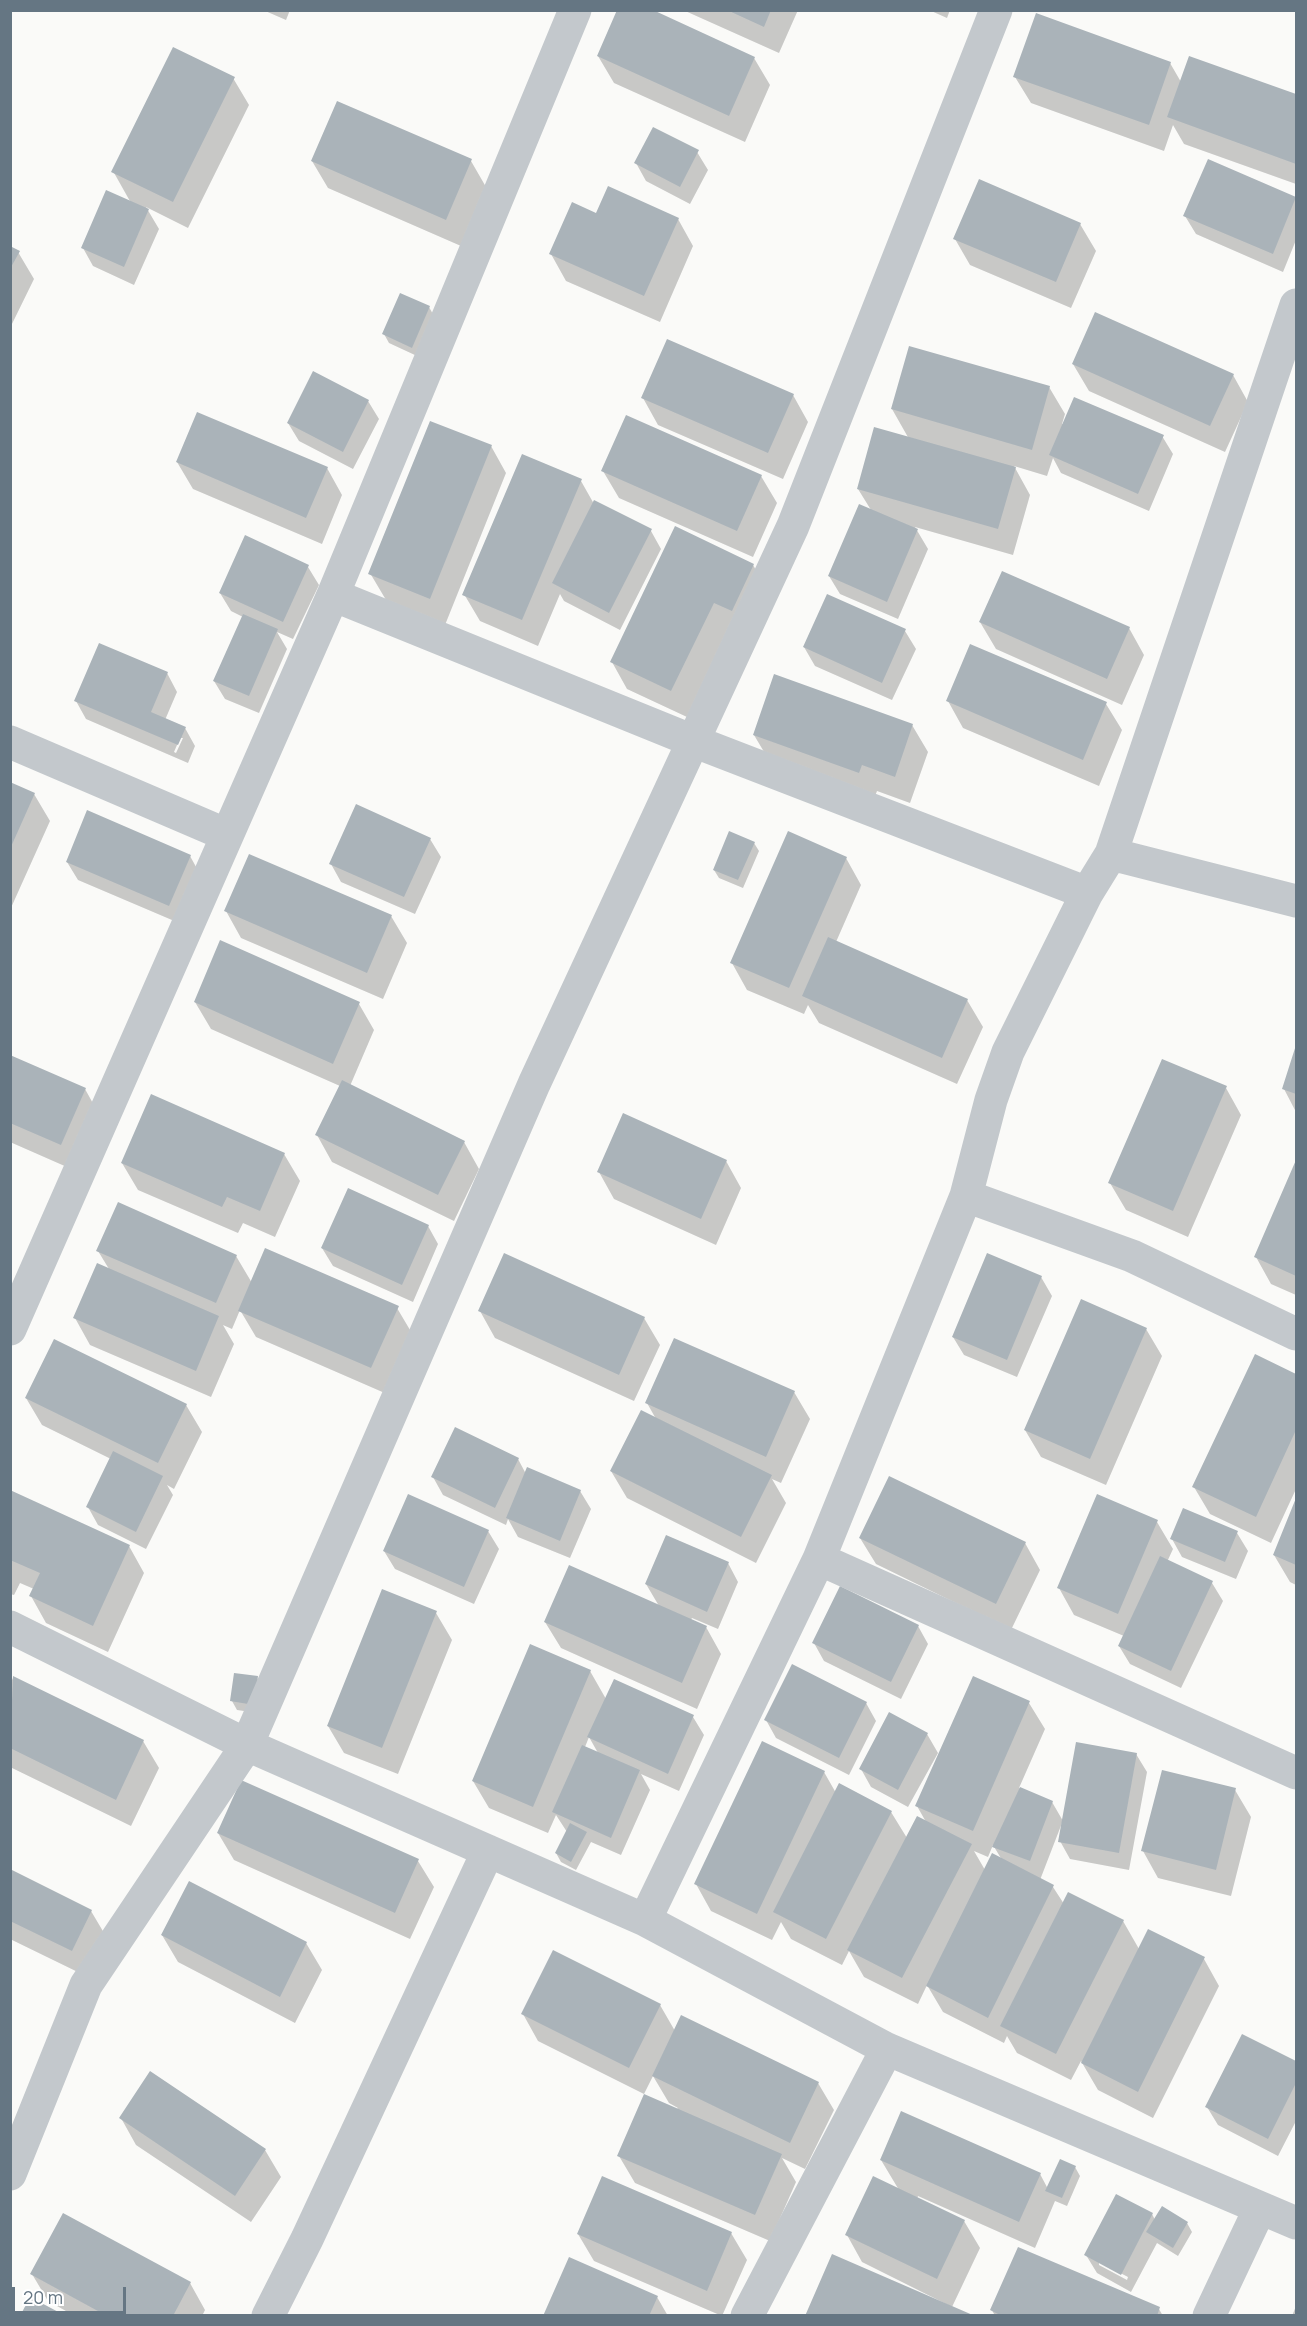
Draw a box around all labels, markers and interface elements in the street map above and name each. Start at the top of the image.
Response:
scale bar [15,2275,129,2313]
text: 20 m [23,2285,63,2309]

